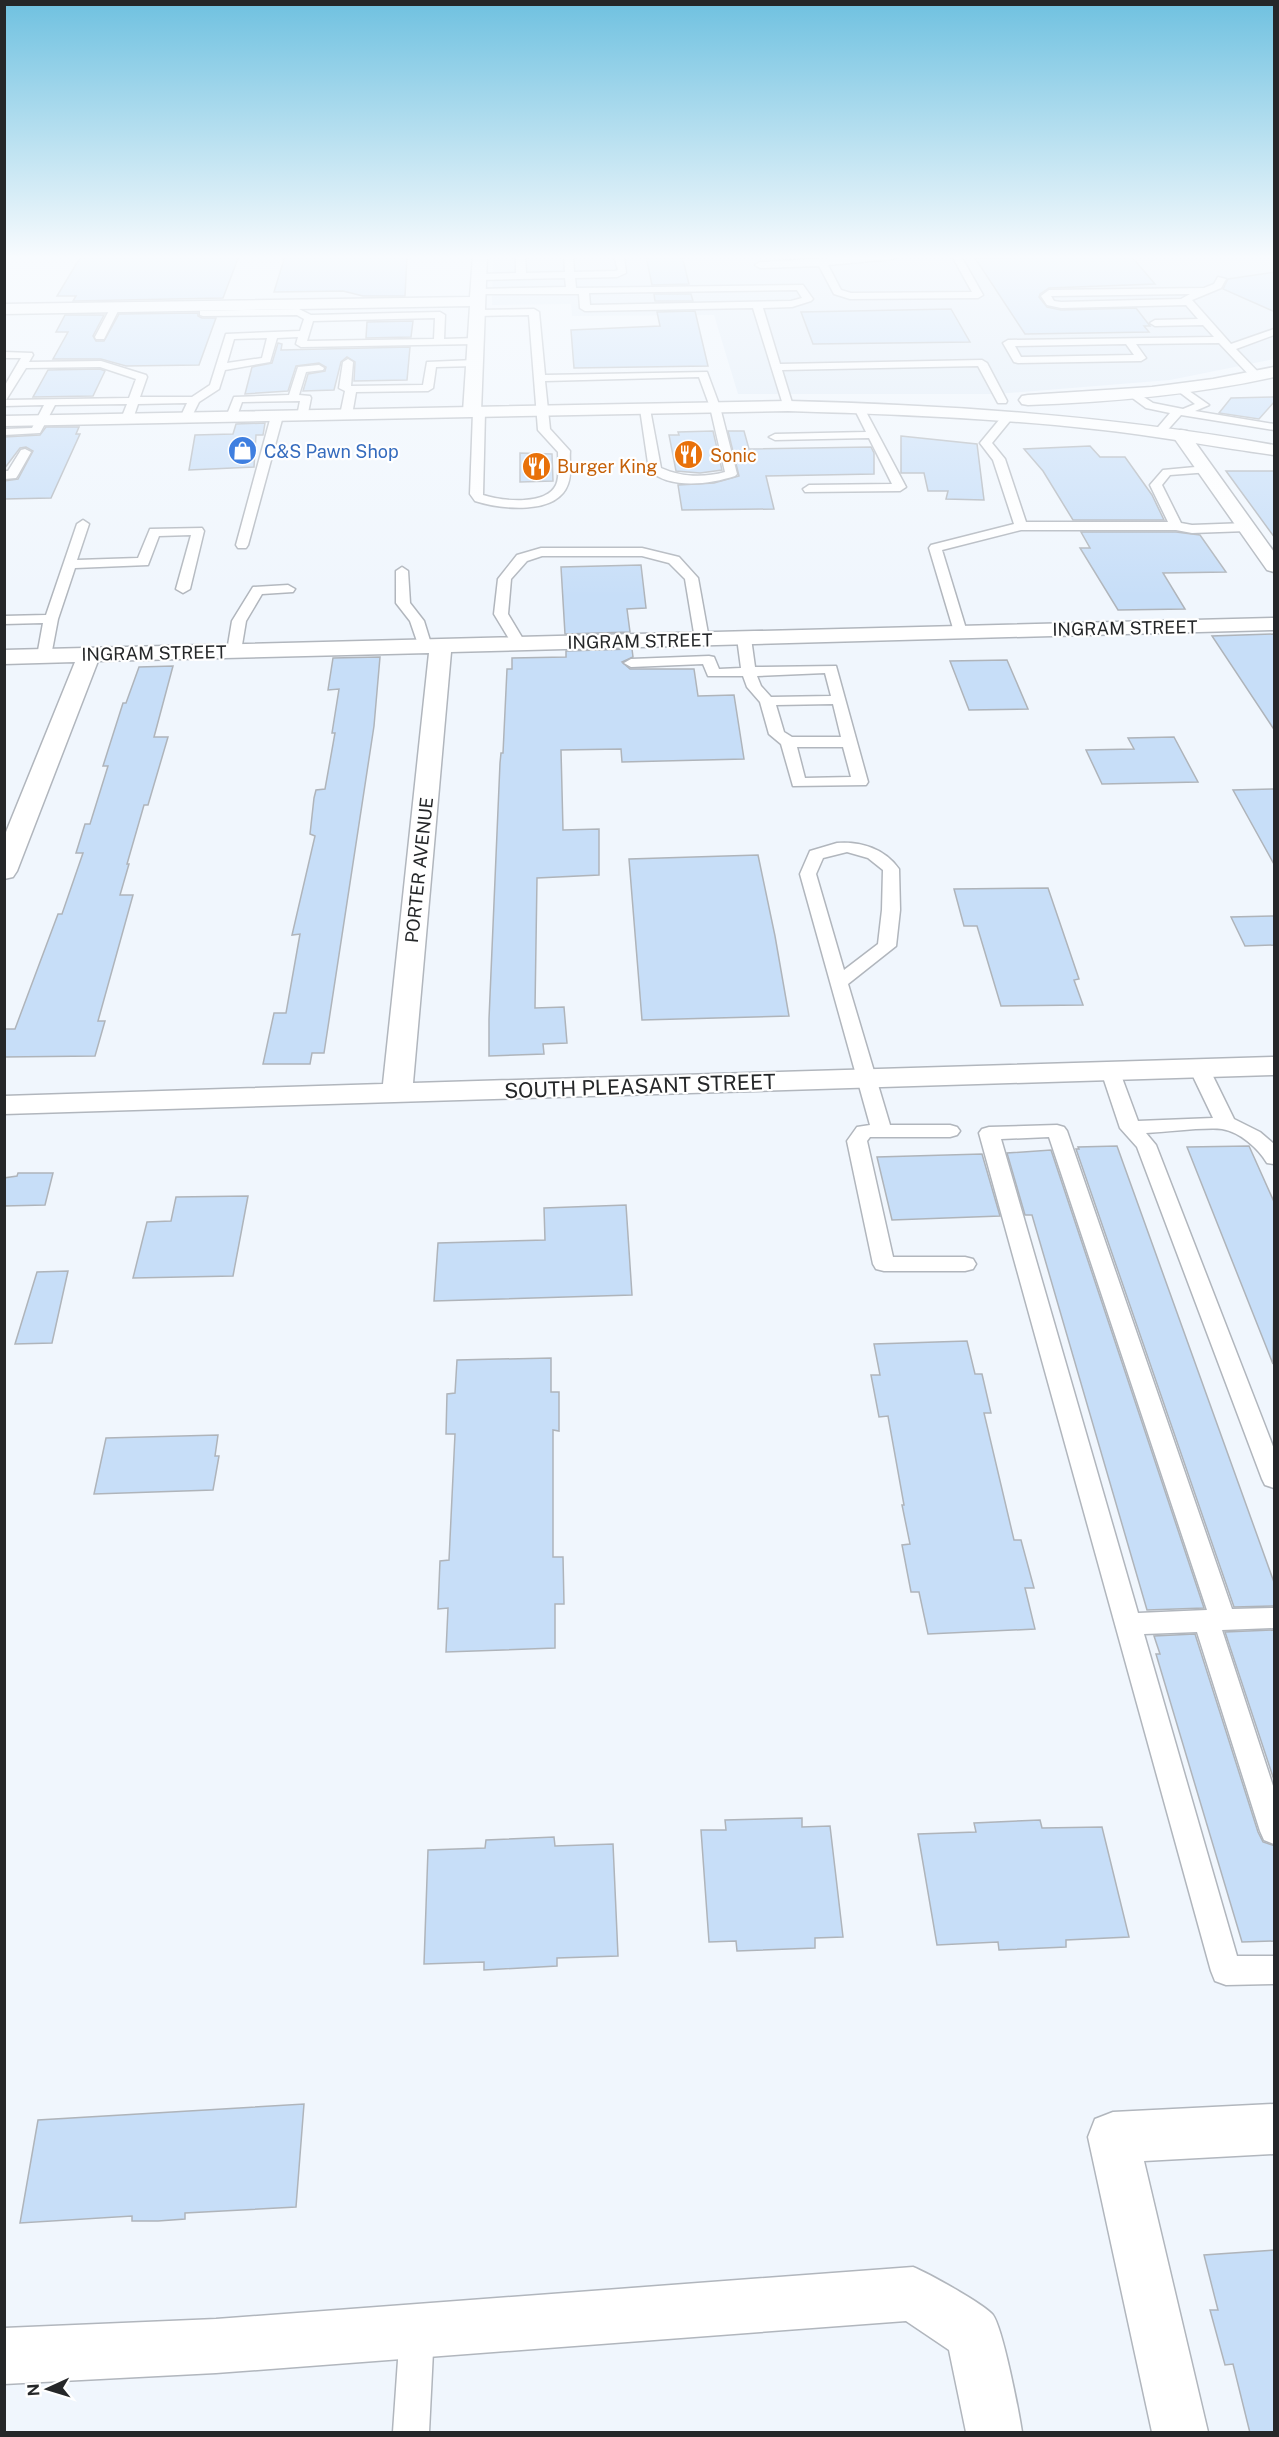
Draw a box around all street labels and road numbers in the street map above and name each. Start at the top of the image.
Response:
street label: INGRAM STREET [1052,616,1198,640]
street label: INGRAM STREET [567,629,713,653]
street label: INGRAM STREET [81,641,227,665]
street label: PORTER AVENUE [401,796,437,944]
street label: SOUTH PLEASANT STREET [504,1069,776,1103]

